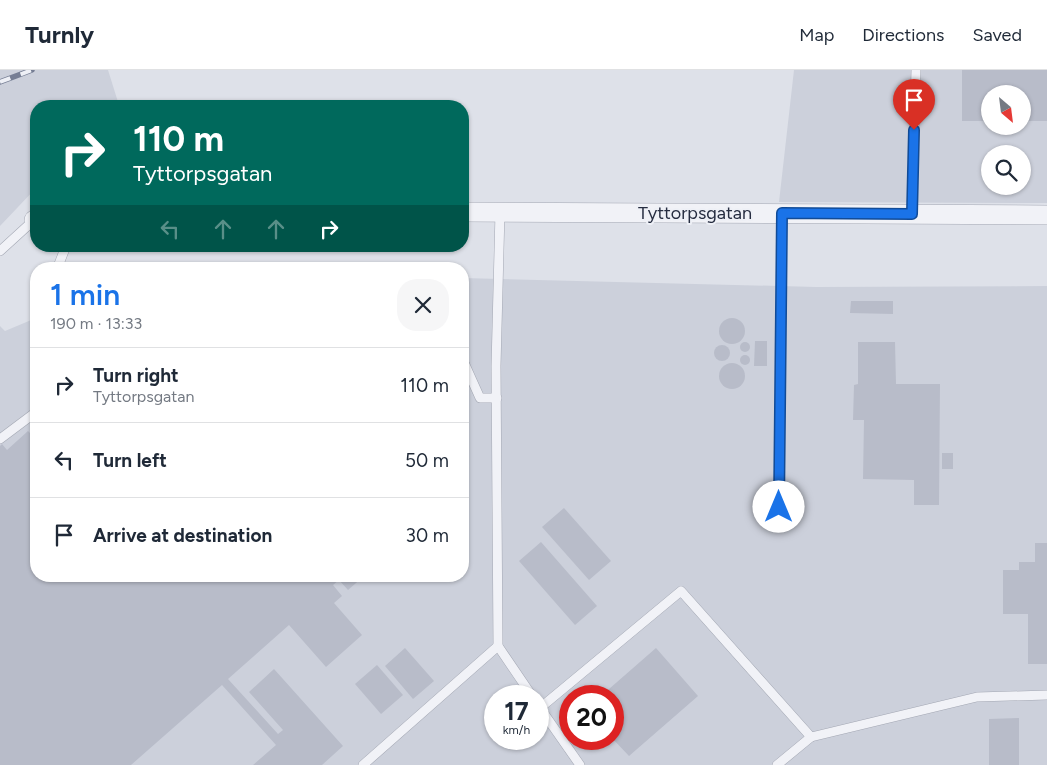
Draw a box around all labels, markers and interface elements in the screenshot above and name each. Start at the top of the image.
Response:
text: Turnly [25,20,94,49]
text: Map [799,24,834,46]
text: Directions [862,24,944,46]
text: Saved [972,24,1022,46]
pin [893,79,935,130]
north arrow [981,85,1031,135]
map controls [981,85,1031,195]
icon: arrive [900,86,928,114]
text: 110 m [133,118,224,160]
icon: right [50,120,115,185]
button: search [981,145,1031,195]
text: Tyttorpsgatan [133,160,272,187]
street label: Tyttorpsgatan [638,202,752,224]
icon: left [156,215,184,243]
icon: ahead [209,215,237,243]
icon: ahead [262,215,290,243]
icon: right [315,215,343,243]
text: 1 min [50,276,120,313]
button: close [397,279,449,331]
text: 190 m · 13:33 [50,314,142,333]
text: Turn right [93,364,179,387]
icon: right [50,371,78,399]
text: 110 m [400,374,449,397]
text: Tyttorpsgatan [93,387,194,406]
icon: left [50,446,78,474]
text: Turn left [93,449,167,472]
text: 50 m [405,449,449,472]
position arrow [752,480,804,532]
icon: arrive [50,521,78,549]
text: Arrive at destination [93,524,272,547]
text: 30 m [406,524,449,547]
speed limit sign: 20 [559,685,624,750]
text: 17 [504,696,529,726]
text: km/h [503,723,530,737]

